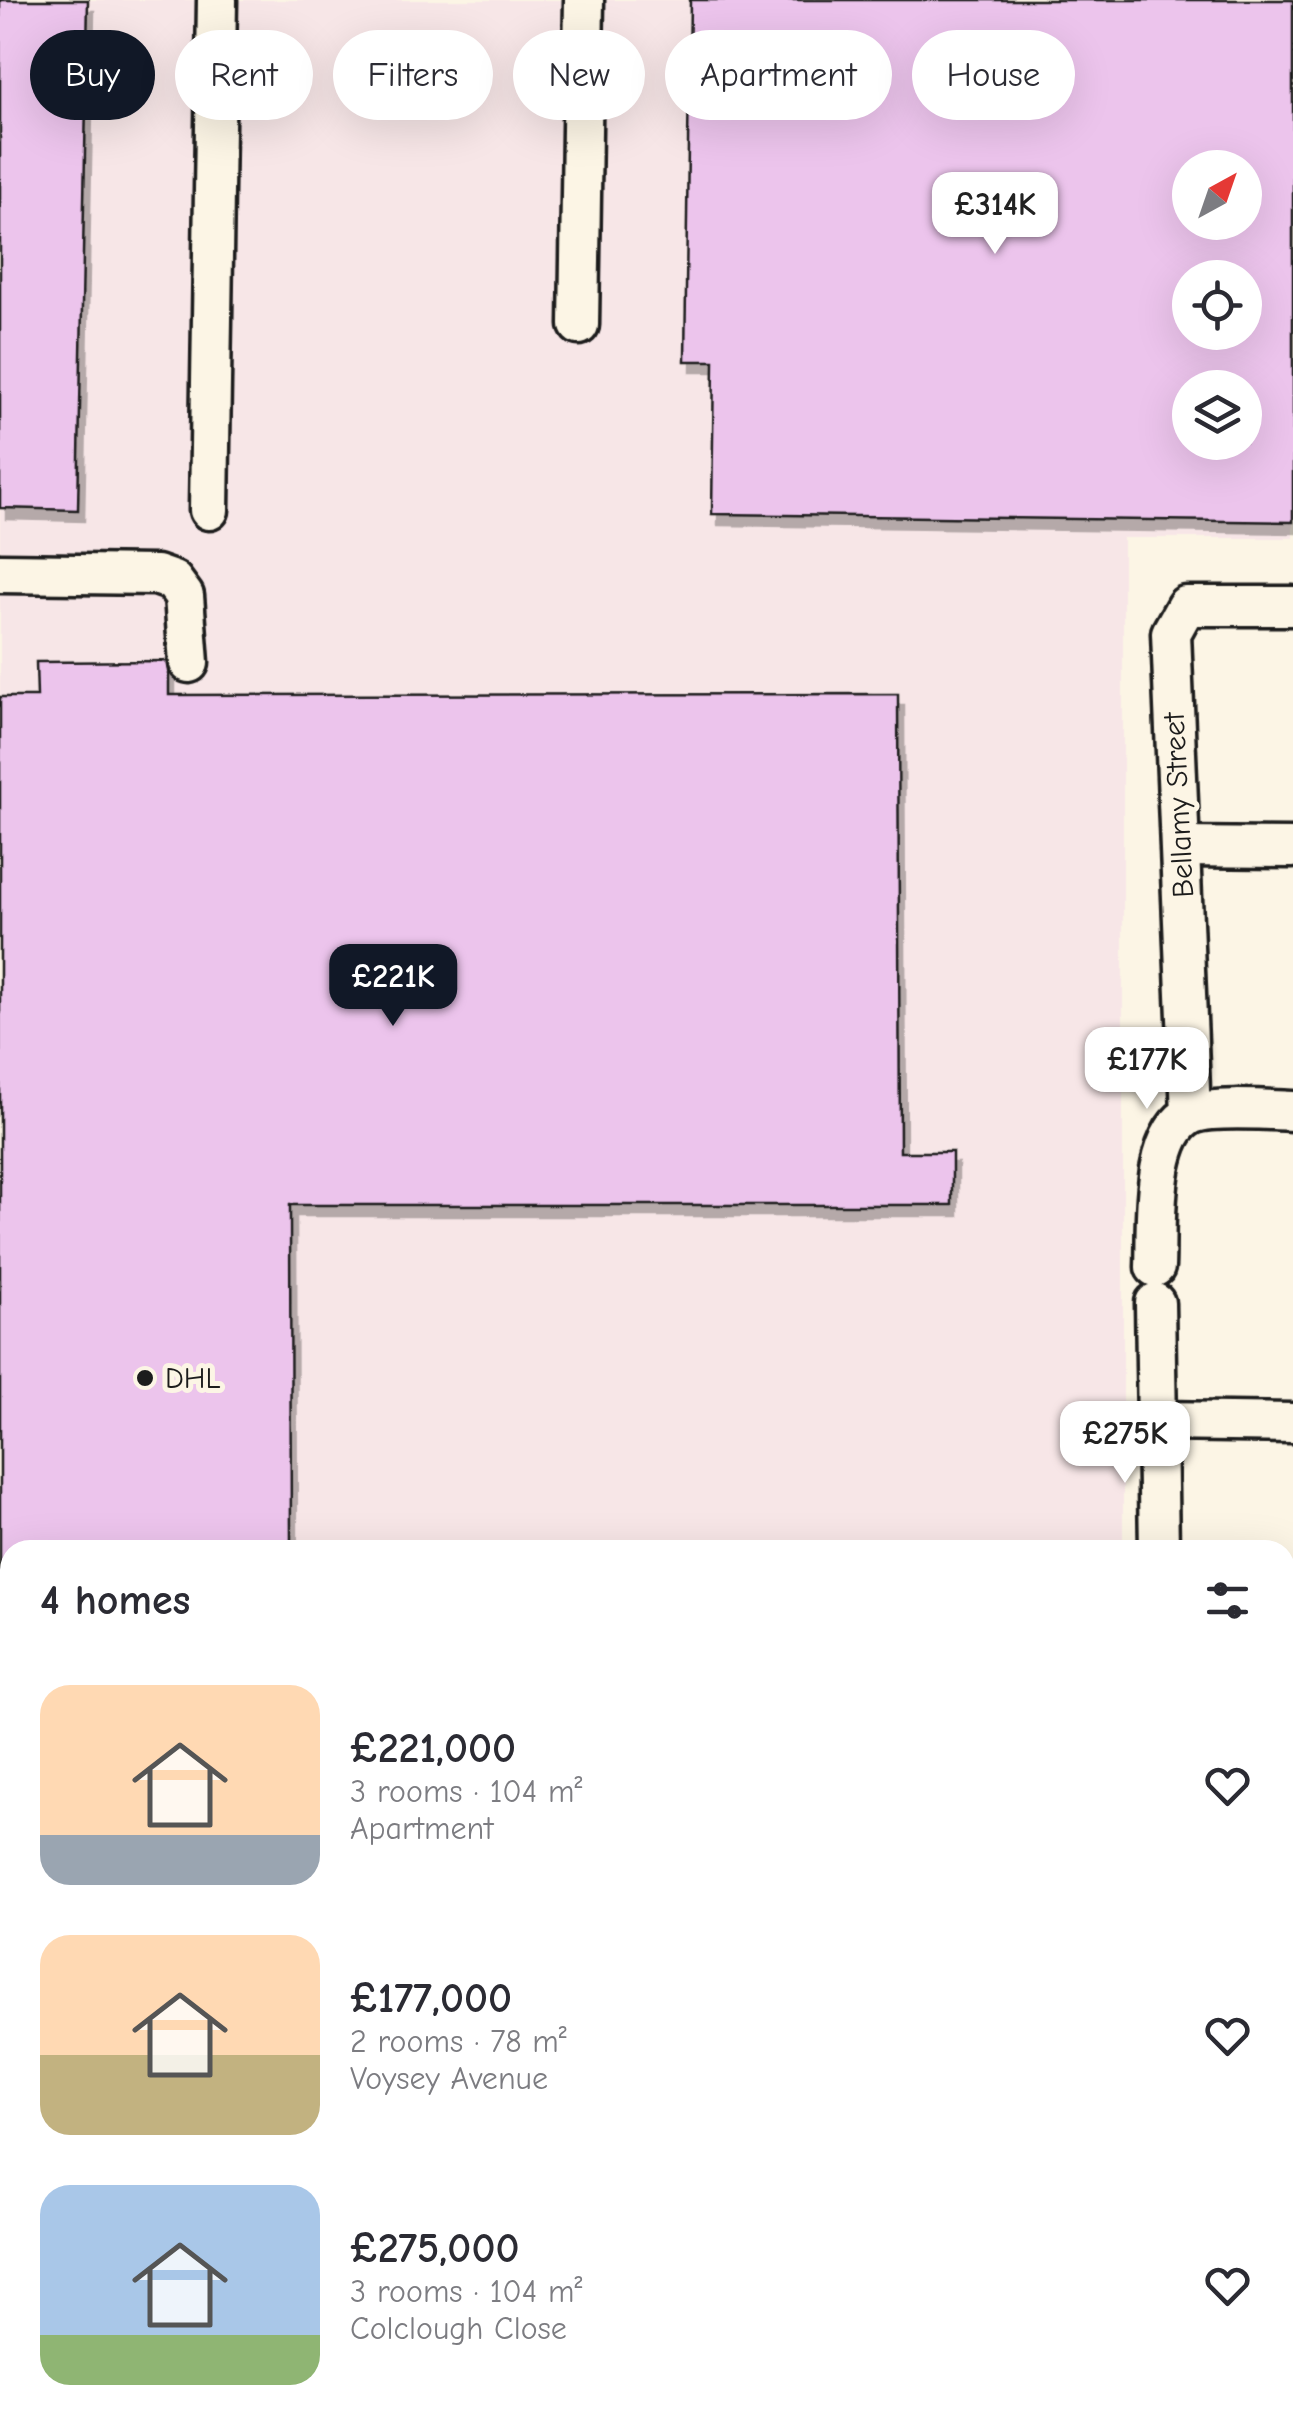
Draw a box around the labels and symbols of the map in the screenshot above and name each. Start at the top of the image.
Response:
north arrow [1172,150,1262,240]
pin: £314K [925,172,1065,257]
street label: Bellamy Street [1157,710,1201,899]
pin: £221K [323,944,463,1029]
pin: £177K [1077,1027,1217,1112]
place label: DHL [165,1361,221,1396]
marker: DHL [134,1367,156,1389]
pin: £275K [1055,1401,1195,1486]

